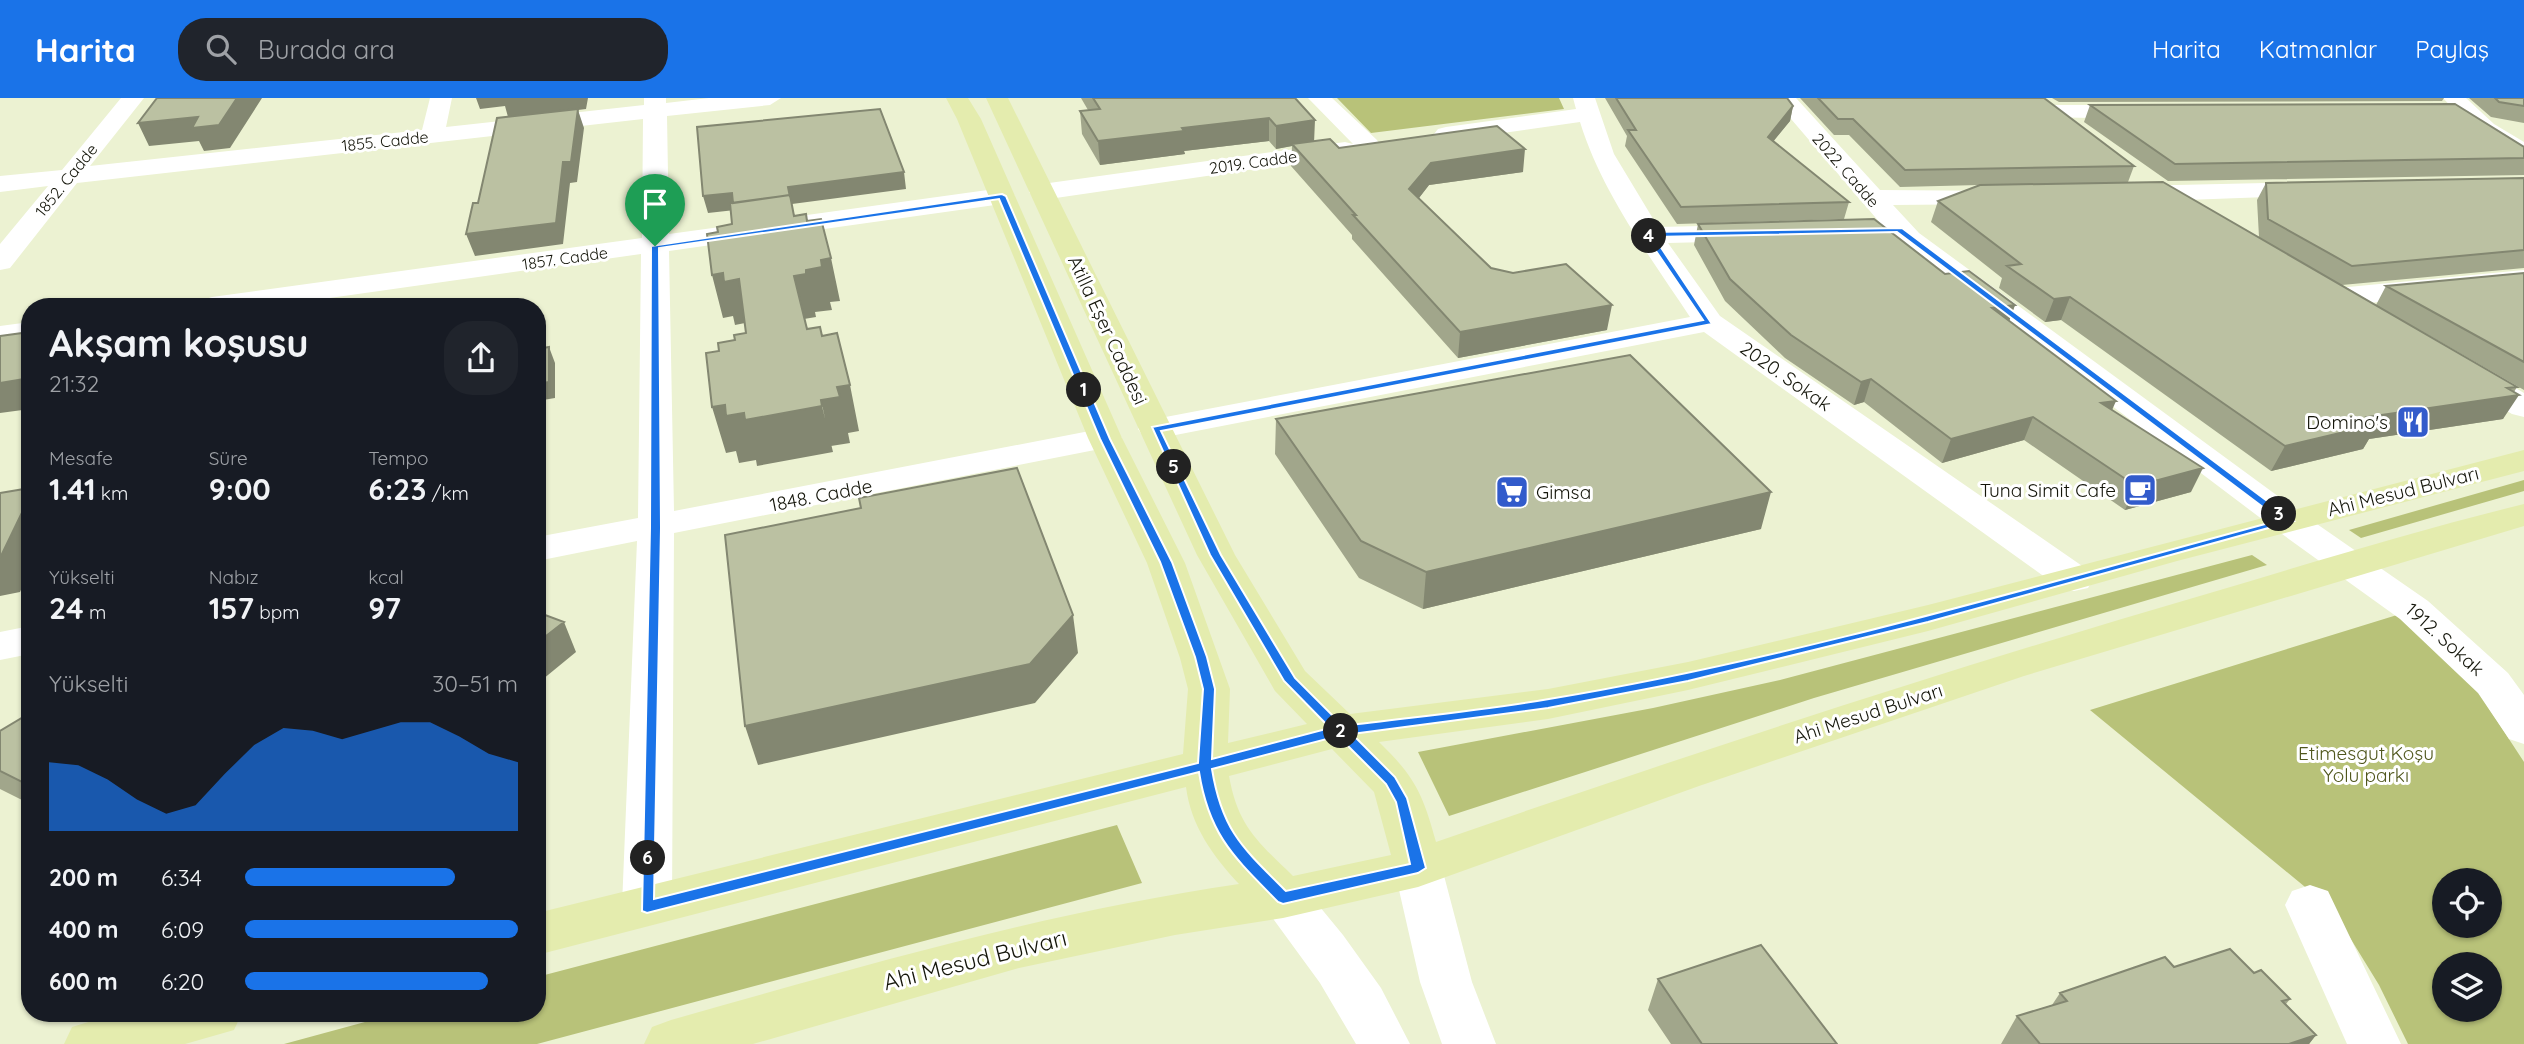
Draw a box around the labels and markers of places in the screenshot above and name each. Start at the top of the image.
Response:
pin [625,174,685,246]
pin: 4 [1632,218,1666,254]
pin: 1 [1066,372,1102,408]
restaurant icon: Domino's [2394,403,2432,441]
place label: Domino's [2306,410,2388,434]
pin: 5 [1156,450,1192,484]
cafe icon: Tuna Simit Cafe [2121,471,2159,509]
supermarket icon: Gimsa [1493,473,1531,511]
place label: Tuna Simit Cafe [1980,478,2116,502]
place label: Gimsa [1536,480,1591,504]
pin: 3 [2262,496,2296,532]
pin: 2 [1324,714,1358,748]
pin: 6 [630,840,666,876]

